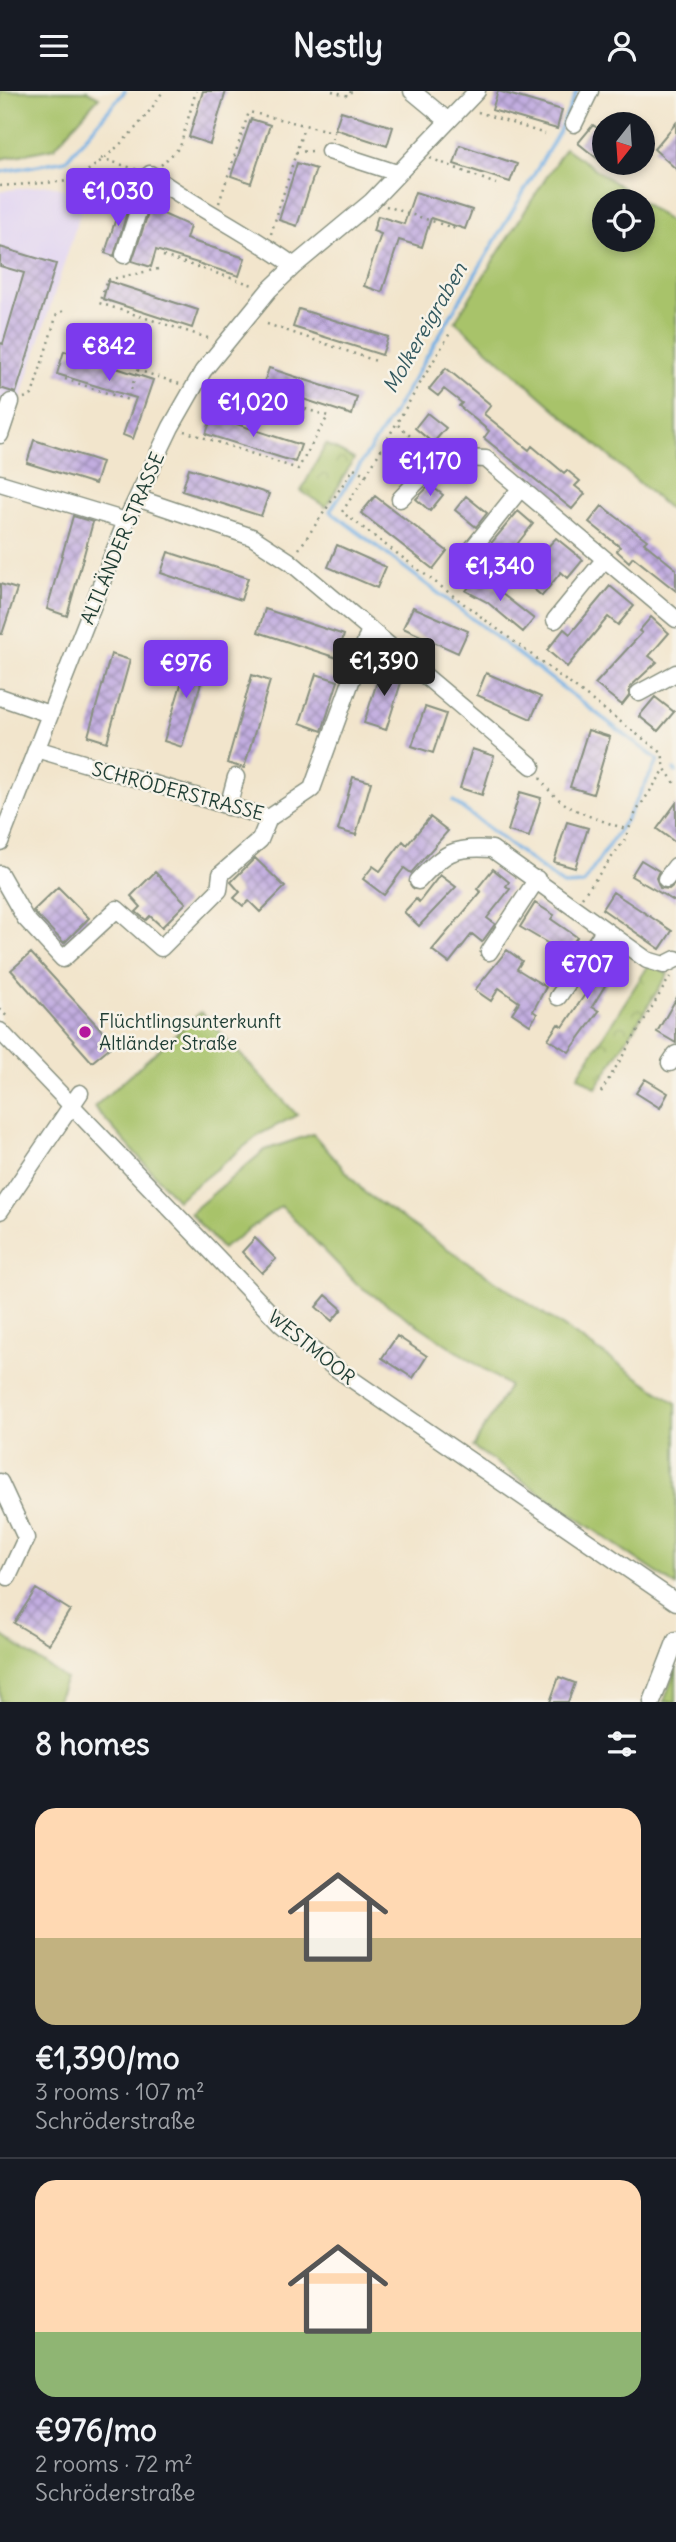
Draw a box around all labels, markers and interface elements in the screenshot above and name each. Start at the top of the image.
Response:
text: Nestly [293,25,383,66]
icon: menu [35,27,73,65]
icon: person [603,27,641,65]
north arrow [592,112,654,175]
map controls [592,112,655,252]
pin: €1,030 [61,169,175,228]
text: €1,030 [82,176,154,205]
button: locate [592,189,655,252]
water label: Molkereigraben [376,257,473,398]
pin: €842 [68,323,150,383]
text: €842 [82,331,136,360]
pin: €1,020 [196,379,310,439]
text: €1,020 [217,387,289,416]
pin: €1,170 [373,439,487,498]
text: €1,170 [398,446,462,475]
street label: ALTLÄNDER STRASSE [75,448,169,628]
pin: €1,340 [443,543,557,603]
text: €1,340 [465,551,535,580]
pin: €1,390 [327,639,441,698]
pin: €976 [145,641,227,700]
text: €1,390 [349,646,419,675]
text: €976 [160,648,212,677]
street label: SCHRÖDERSTRASSE [89,756,267,826]
pin: €707 [546,941,628,1001]
text: €707 [561,949,613,978]
place label: Flüchtlingsunterkunft Altländer Straße [99,1009,281,1055]
marker: Flüchtlingsunterkunft Altländer Straße [77,1024,93,1040]
street label: WESTMOOR [263,1304,361,1390]
text: 8 homes [35,1725,150,1763]
icon: filters [603,1725,641,1763]
icon: home [275,1854,401,1980]
text: €1,390/mo [35,2039,180,2077]
text: 3 rooms · 107 m² [35,2077,205,2106]
text: Schröderstraße [35,2106,195,2135]
icon: home [275,2226,401,2352]
text: €976/mo [35,2411,157,2449]
text: 2 rooms · 72 m² [35,2449,193,2478]
text: Schröderstraße [35,2478,195,2507]

